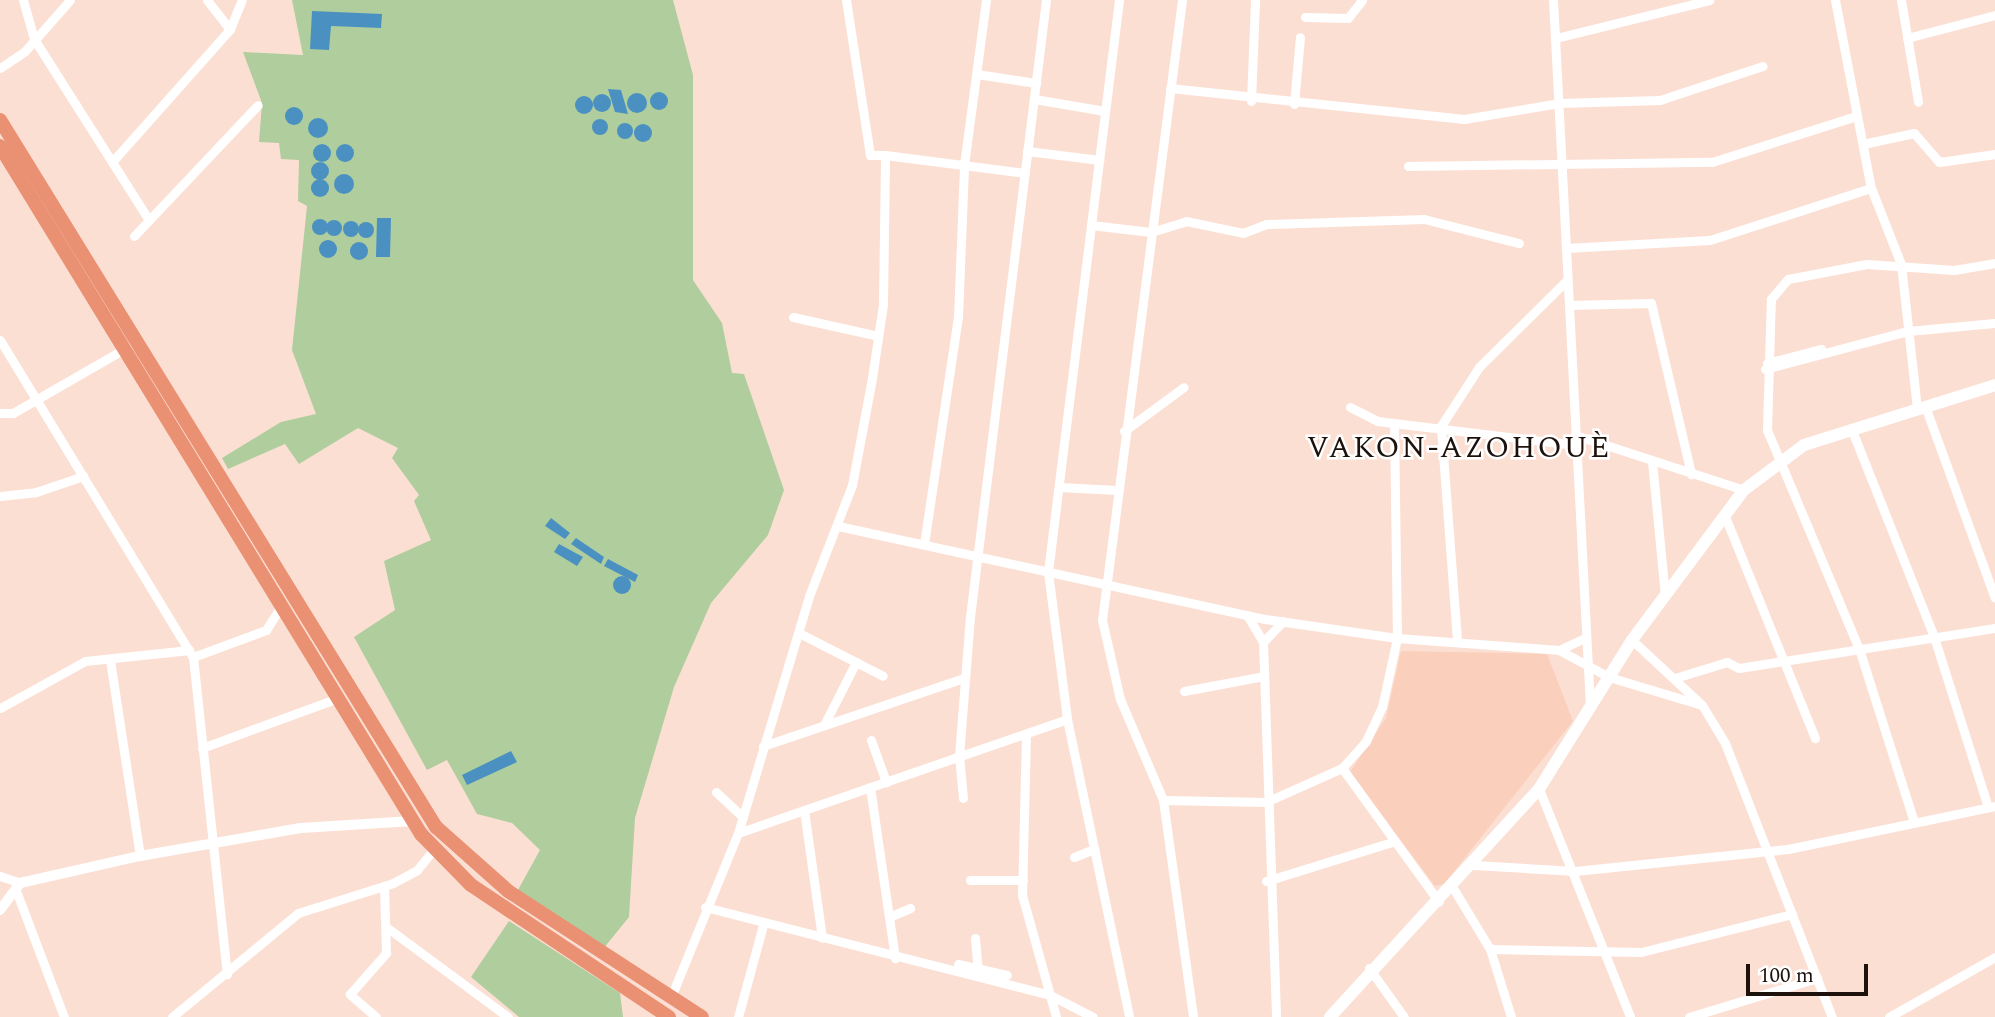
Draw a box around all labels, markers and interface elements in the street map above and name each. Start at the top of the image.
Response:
district label: VAKON-AZOHOUÈ [1308,430,1610,466]
scale bar [1750,950,1872,994]
text: 100 m [1759,960,1814,992]

